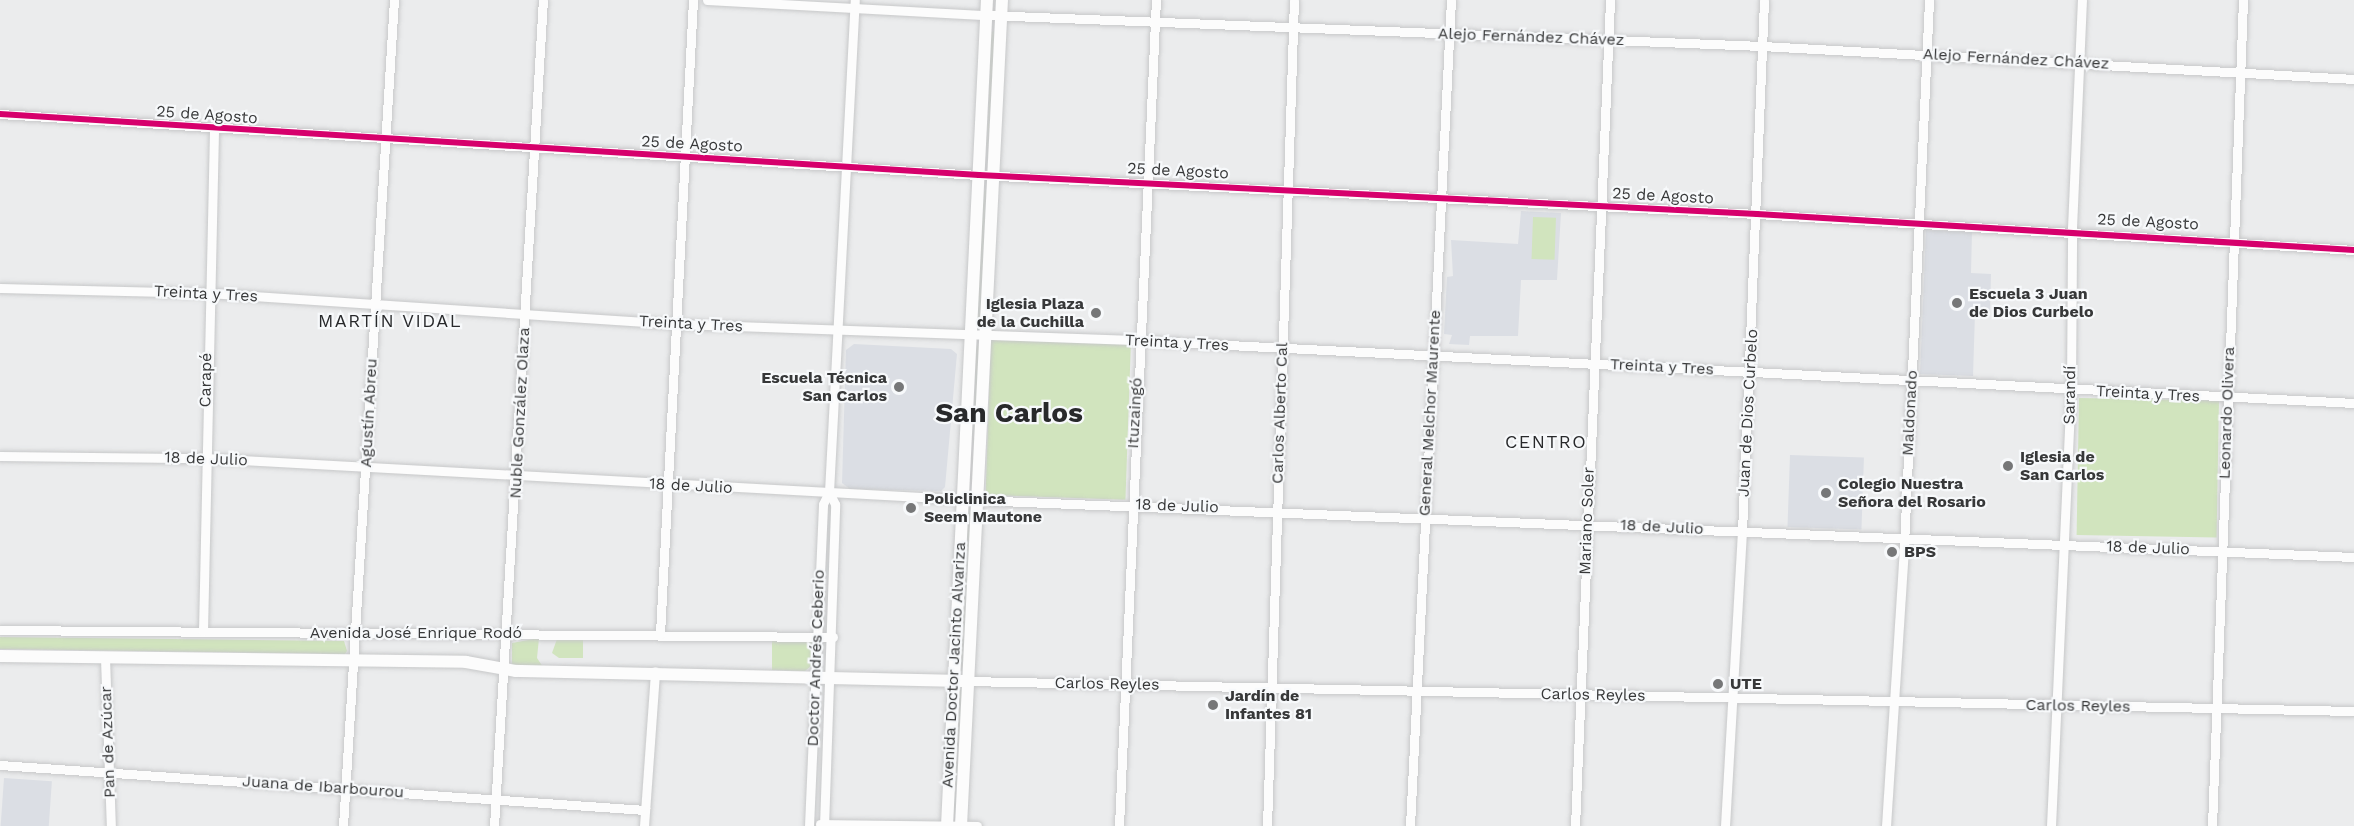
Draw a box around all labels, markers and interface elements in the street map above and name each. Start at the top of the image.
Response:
street label: Alejo Fernández Chávez [1437,24,1625,50]
street label: Alejo Fernández Chávez [1922,45,2110,73]
street label: 25 de Agosto [155,102,259,128]
street label: 25 de Agosto [640,132,744,156]
street label: 25 de Agosto [1126,159,1230,183]
street label: 25 de Agosto [1611,184,1715,208]
street label: 25 de Agosto [2096,210,2200,234]
street label: Treinta y Tres [153,282,259,306]
place label: Escuela 3 Juan de Dios Curbelo [1969,284,2093,322]
place label: Iglesia Plaza de la Cuchilla [977,294,1084,332]
marker: Escuela 3 Juan de Dios Curbelo [1950,296,1964,310]
marker: Iglesia Plaza de la Cuchilla [1089,306,1103,320]
street label: General Melchor Maurente [1415,309,1445,517]
district label: MARTÍN VIDAL [318,310,462,332]
street label: Treinta y Tres [638,312,744,336]
street label: Nuble González Olaza [506,327,534,499]
street label: Juan de Dios Curbelo [1734,328,1762,498]
street label: Treinta y Tres [1124,331,1230,355]
street label: Carlos Alberto Cal [1268,342,1292,484]
street label: Leonardo Olivera [2215,346,2239,480]
street label: Carapé [196,353,216,407]
street label: Treinta y Tres [1609,355,1715,379]
street label: Agustín Abreu [357,358,381,468]
street label: Sarandí [2060,365,2080,425]
place label: Escuela Técnica San Carlos [761,368,887,406]
street label: Maldonado [1898,370,1922,456]
street label: Ituzaingó [1124,377,1146,449]
marker: Escuela Técnica San Carlos [892,380,906,394]
street label: Treinta y Tres [2095,382,2201,406]
district label: San Carlos [935,396,1083,430]
district label: CENTRO [1505,431,1587,453]
place label: Iglesia de San Carlos [2020,447,2104,485]
street label: 18 de Julio [164,448,248,470]
marker: Iglesia de San Carlos [2001,459,2015,473]
street label: Mariano Soler [1576,467,1598,575]
street label: 18 de Julio [649,474,733,498]
place label: Colegio Nuestra Señora del Rosario [1838,474,1986,512]
marker: Colegio Nuestra Señora del Rosario [1819,486,1833,500]
place label: Policlinica Seem Mautone [924,489,1042,527]
street label: 18 de Julio [1135,495,1219,517]
marker: Policlinica Seem Mautone [902,499,920,517]
street label: 18 de Julio [1620,515,1704,539]
street label: 18 de Julio [2106,537,2190,559]
street label: Avenida Doctor Jacinto Alvariza [938,541,970,789]
place label: BPS [1904,542,1936,562]
marker: BPS [1885,545,1899,559]
street label: Doctor Andrés Ceberio [803,569,829,747]
street label: Avenida José Enrique Rodó [309,623,523,643]
street label: Carlos Reyles [1054,673,1160,695]
place label: UTE [1730,674,1762,694]
marker: UTE [1711,677,1725,691]
street label: Carlos Reyles [1540,684,1646,706]
street label: Pan de Azúcar [96,685,120,799]
place label: Jardín de Infantes 81 [1225,686,1312,724]
street label: Carlos Reyles [2025,695,2131,717]
marker: Jardín de Infantes 81 [1206,698,1220,712]
street label: Juana de Ibarbourou [241,772,405,802]

